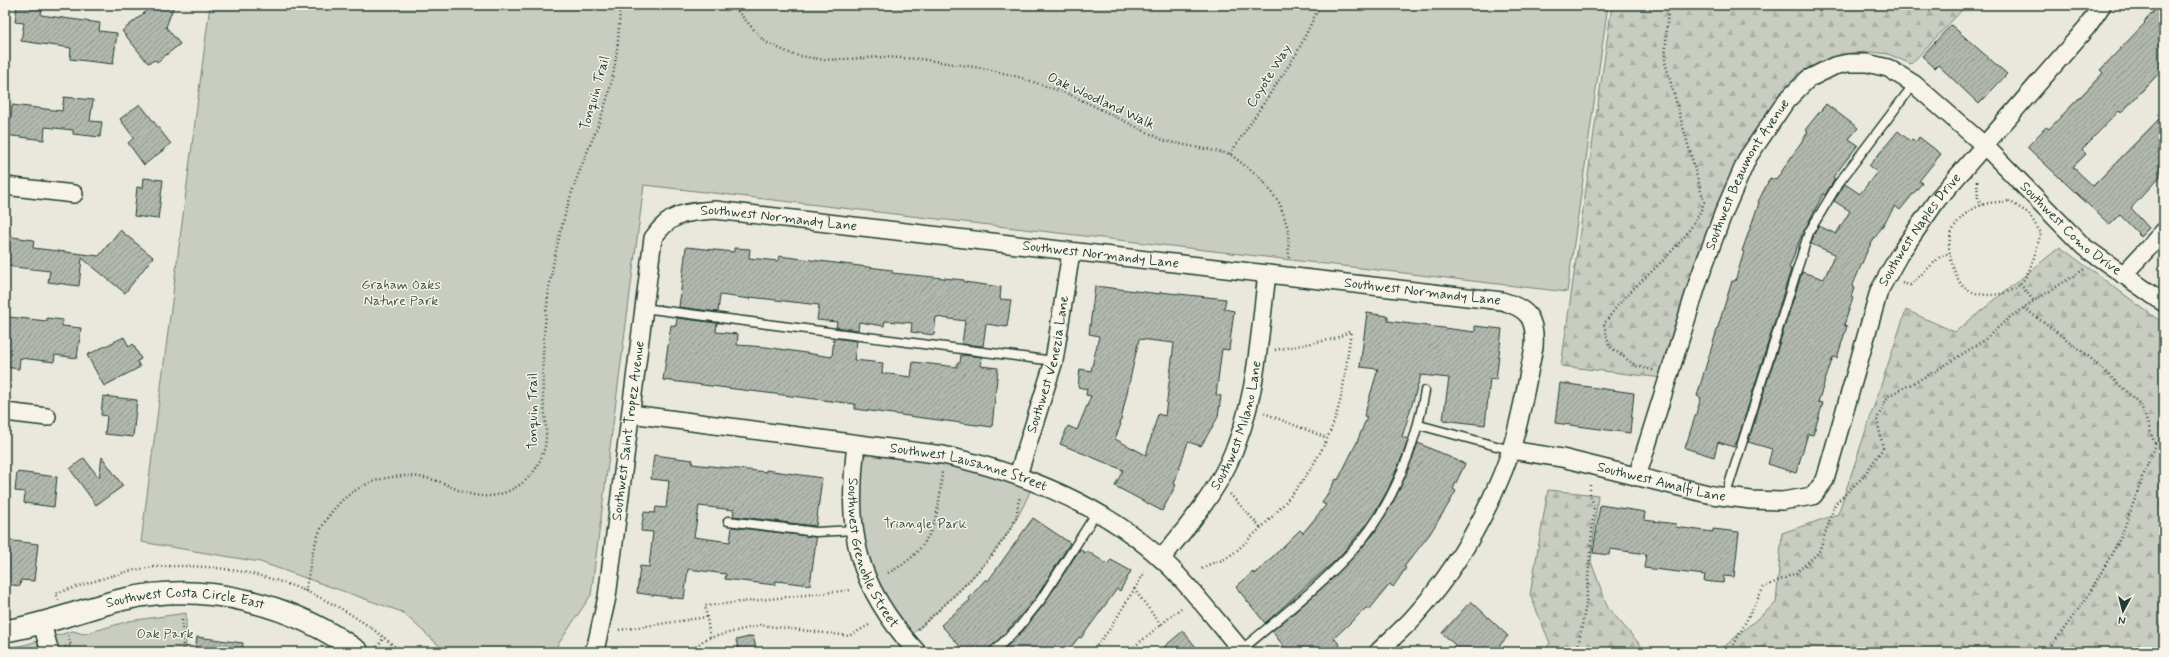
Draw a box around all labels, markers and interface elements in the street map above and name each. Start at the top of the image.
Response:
street label: Coyote Way [1242,41,1296,111]
street label: Tonquin Trail [576,54,614,132]
street label: Oak Woodland Walk [1044,68,1158,134]
street label: Southwest Beaumont Avenue [1701,96,1794,253]
street label: Southwest Naples Drive [1874,169,1965,290]
street label: Southwest Como Drive [2016,178,2125,280]
street label: Southwest Normandy Lane [700,201,858,235]
street label: Southwest Normandy Lane [1021,237,1180,273]
street label: Southwest Normandy Lane [1343,274,1502,310]
park label: Graham Oaks Nature Park [361,276,441,310]
street label: Southwest Venezia Lane [1023,294,1073,436]
street label: Southwest Saint Tropez Avenue [608,340,649,522]
street label: Southwest Milano Lane [1206,360,1266,494]
street label: Tonquin Trail [524,373,542,449]
street label: Southwest Lausanne Street [889,439,1050,495]
street label: Southwest Amalfi Lane [1595,458,1727,506]
street label: Southwest Grenoble Street [843,477,903,632]
park label: Triangle Park [883,515,967,533]
street label: Southwest Costa Circle East [104,584,267,614]
north arrow [2103,591,2143,631]
text: N [2117,613,2126,627]
park label: Oak Park [136,625,194,643]

